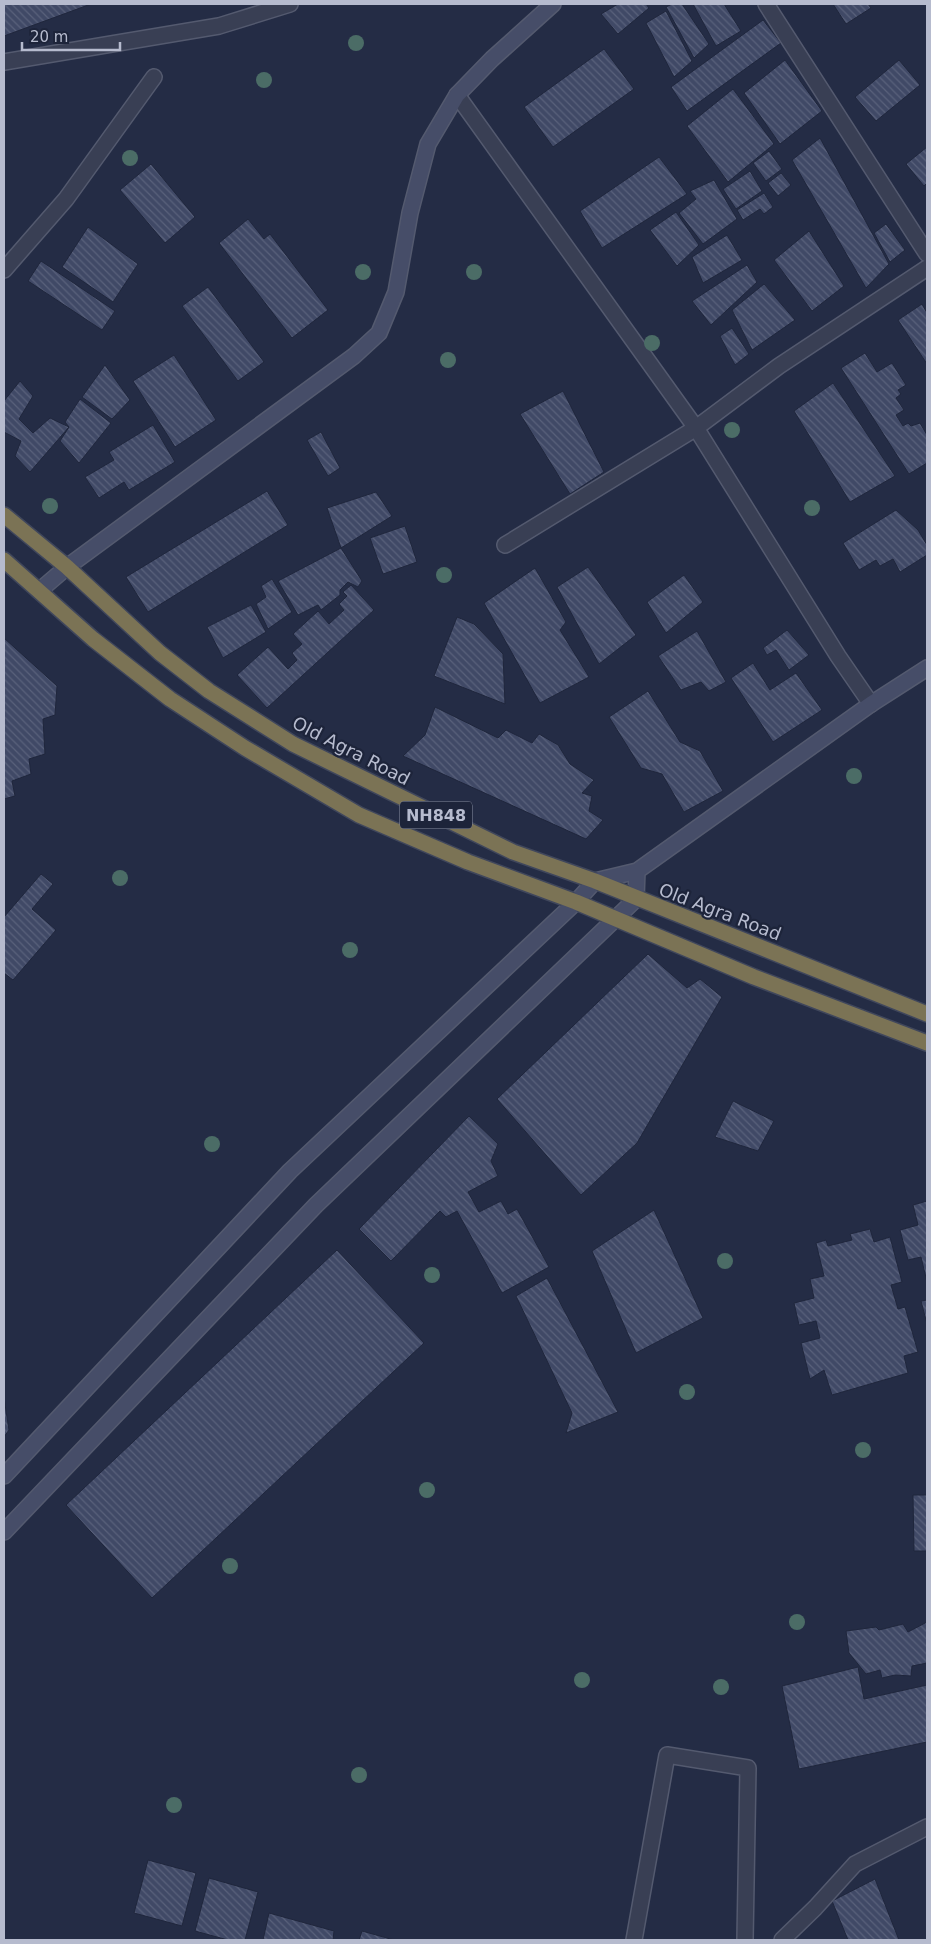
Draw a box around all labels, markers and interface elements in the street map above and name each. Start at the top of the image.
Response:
scale bar [22,20,120,52]
text: 20 m [30,28,68,46]
street label: Old Agra Road [289,712,414,789]
road number: NH848 [400,802,472,828]
street label: Old Agra Road [656,879,784,945]

